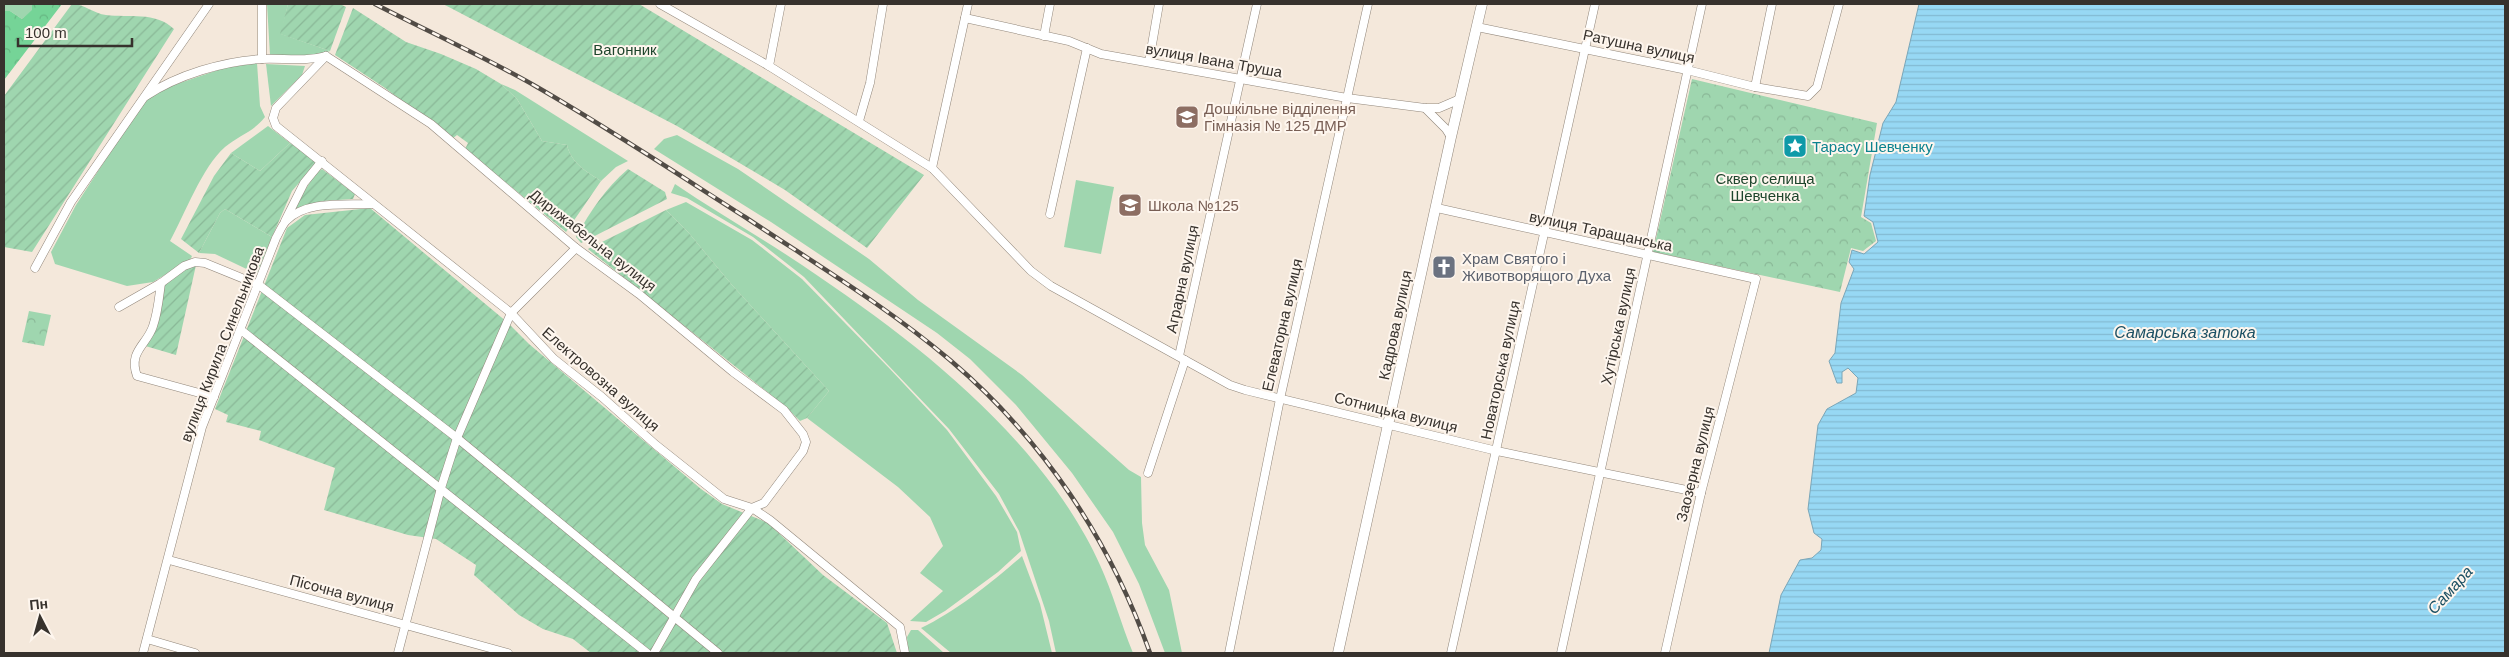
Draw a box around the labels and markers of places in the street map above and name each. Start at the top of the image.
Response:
place label: Дошкільне відділення Гімназія № 125 ДМР [1204,100,1356,134]
school or university icon: Дошкільне відділення Гімназія № 125 ДМР [1174,104,1200,130]
place icon: Тарасу Шевченку [1782,133,1808,159]
place label: Тарасу Шевченку [1812,138,1933,155]
school or university icon: Школа №125 [1117,192,1143,218]
place label: Школа №125 [1148,197,1239,214]
place label: Храм Святого і Животворящого Духа [1462,250,1612,284]
church icon: Храм Святого і Животворящого Духа [1431,254,1457,280]

